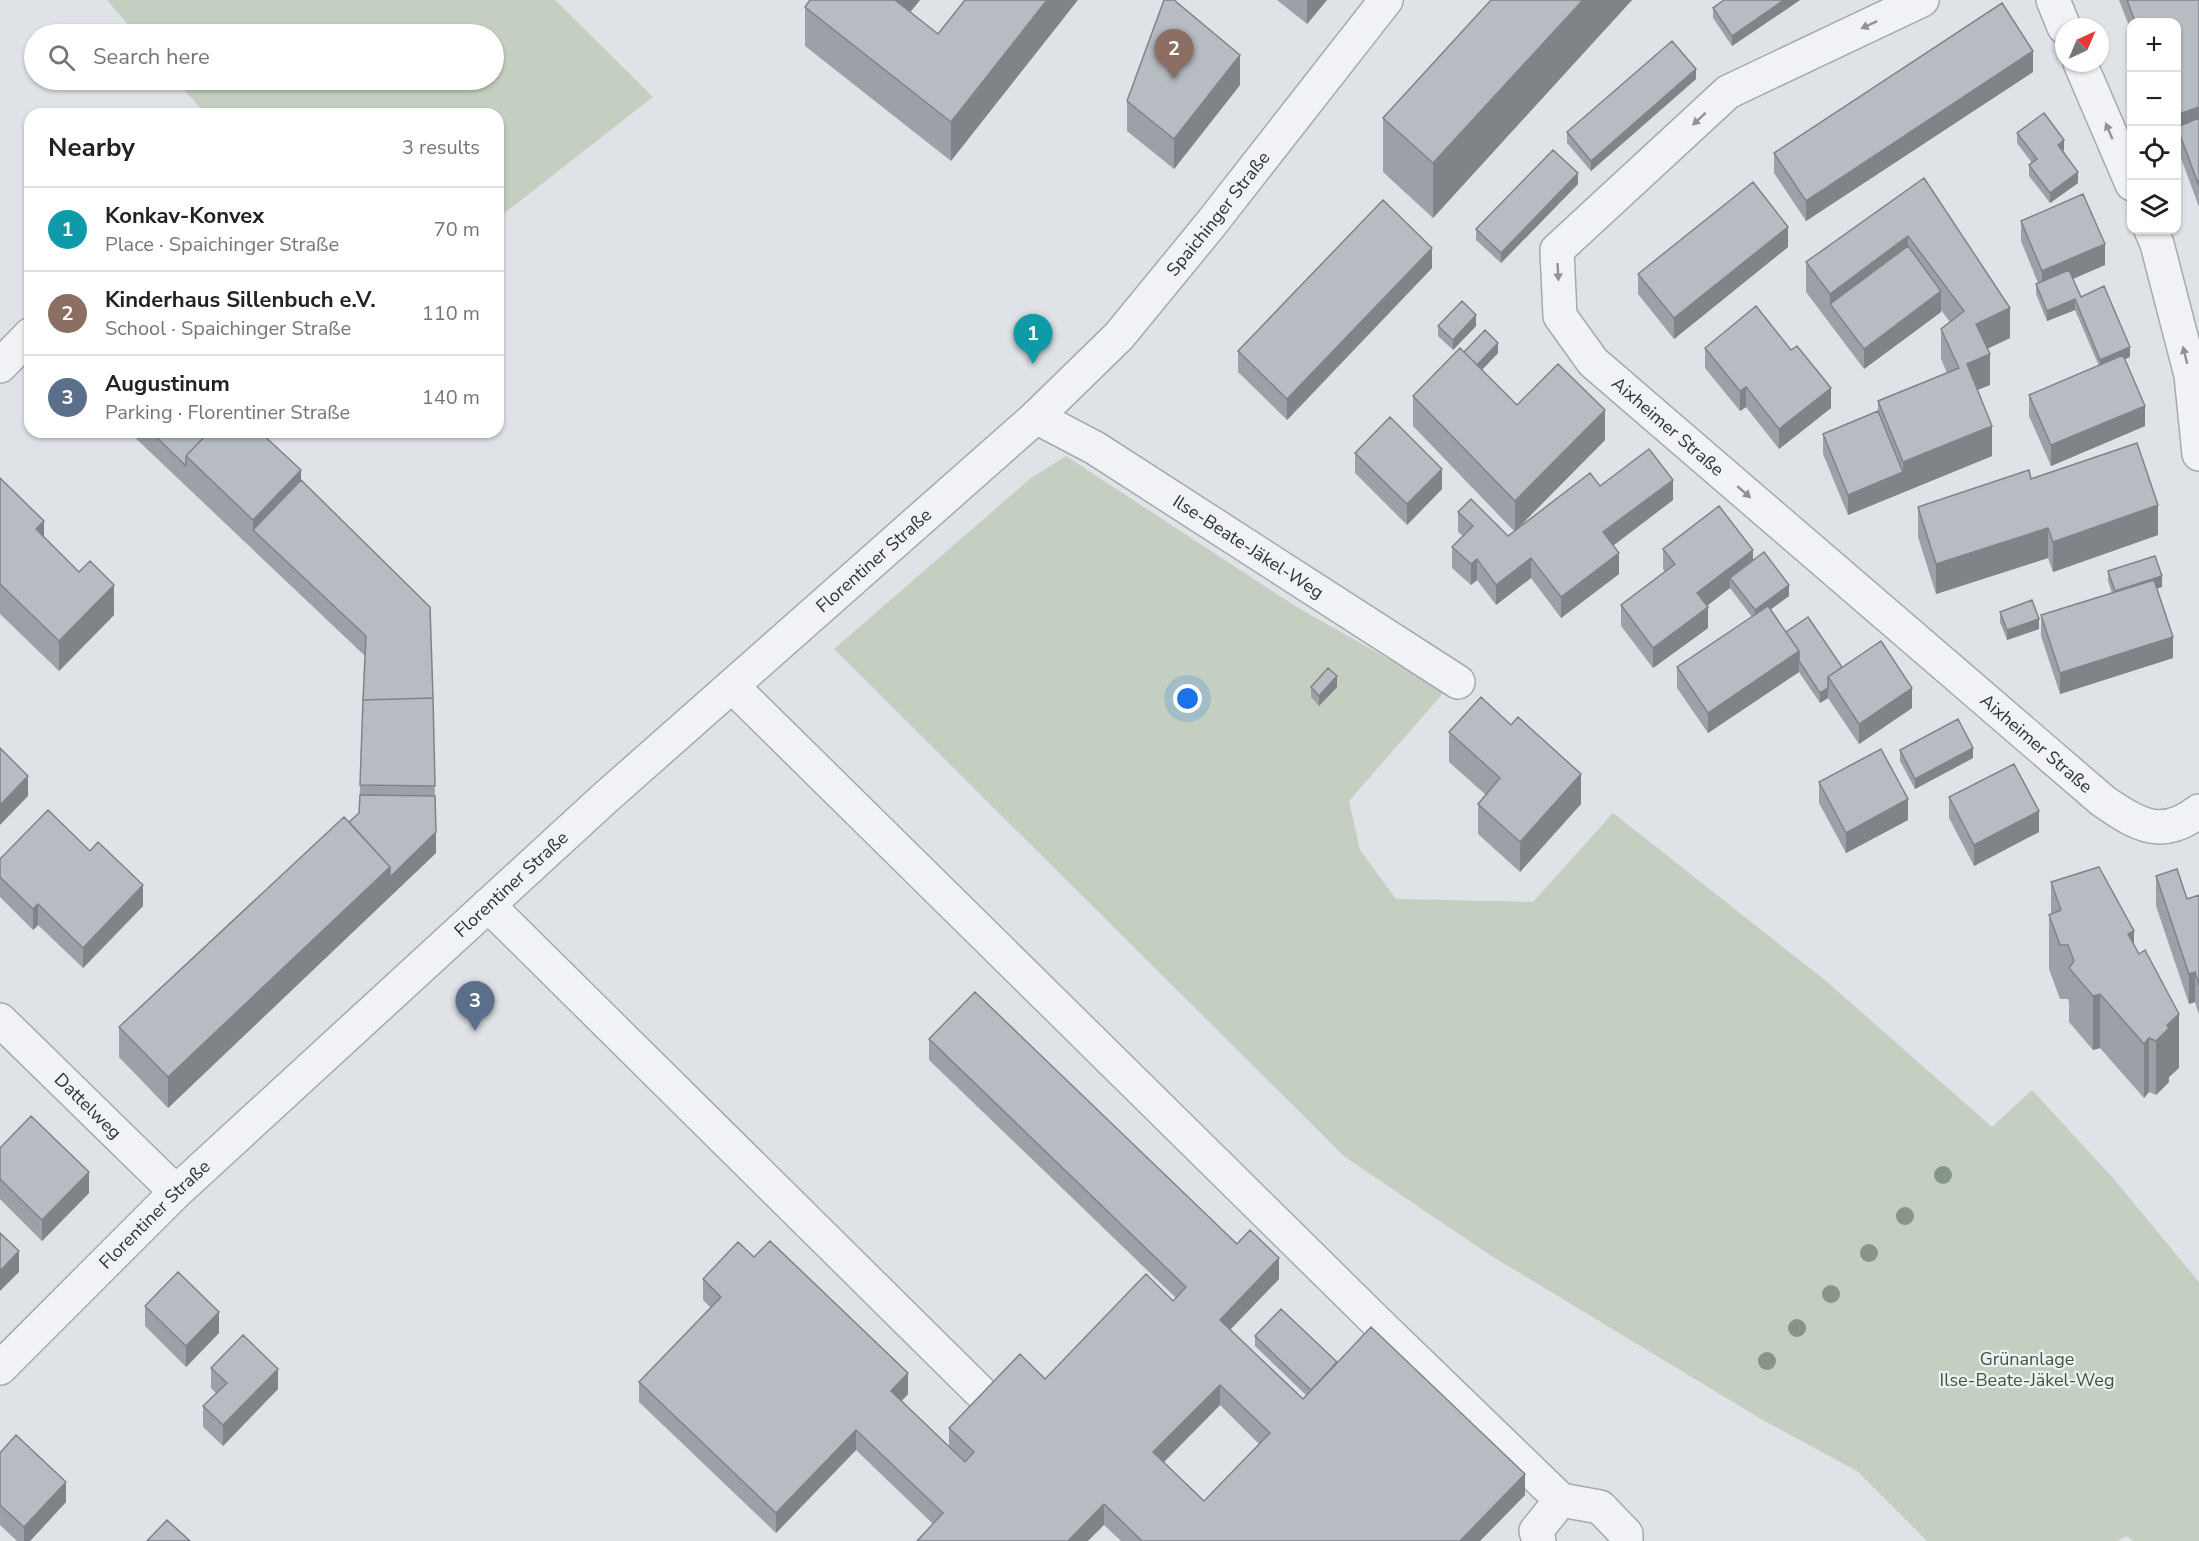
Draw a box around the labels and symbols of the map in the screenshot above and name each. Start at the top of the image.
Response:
north arrow [2055,18,2109,72]
one-way arrow [1860,21,1877,30]
pin: 2 [1154,29,1194,79]
one-way arrow [1693,111,1707,125]
one-way arrow [2104,122,2113,139]
street label: Spaichinger Straße [1161,146,1275,281]
one-way arrow [1553,263,1562,282]
pin: 1 [1014,314,1052,364]
one-way arrow [2180,345,2190,364]
street label: Aixheimer Straße [1607,371,1729,481]
one-way arrow [1736,485,1751,498]
street label: Ilse-Beate-Jäkel-Weg [1168,489,1328,604]
street label: Florentiner Straße [811,503,937,618]
your location [1173,684,1202,713]
street label: Aixheimer Straße [1975,688,2097,799]
street label: Florentiner Straße [449,826,573,943]
pin: 3 [456,982,494,1031]
street label: Dattelweg [49,1068,127,1144]
street label: Florentiner Straße [94,1154,215,1274]
park label: Grünanlage Ilse-Beate-Jäkel-Weg [1940,1347,2114,1392]

